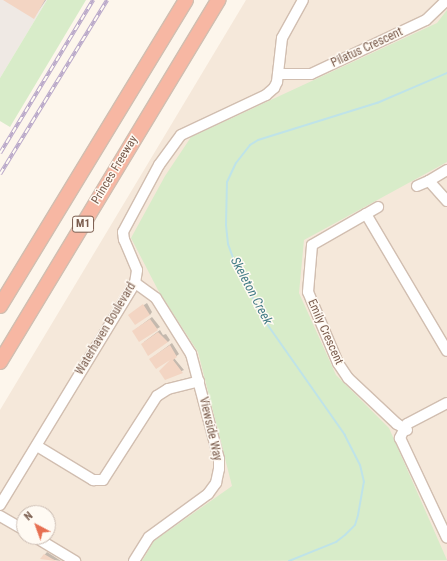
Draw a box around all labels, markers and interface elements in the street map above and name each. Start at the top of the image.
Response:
street label: Pilatus Crescent [329,25,405,71]
street label: Princes Freeway [89,133,141,207]
road number: M1 [72,215,94,233]
water label: Skeleton Creek [227,255,275,327]
street label: Waterhaven Boulevard [73,280,139,378]
street label: Emily Crescent [304,297,346,367]
street label: Viewside Way [196,396,224,462]
north arrow [16,505,56,545]
text: N [22,509,35,523]

